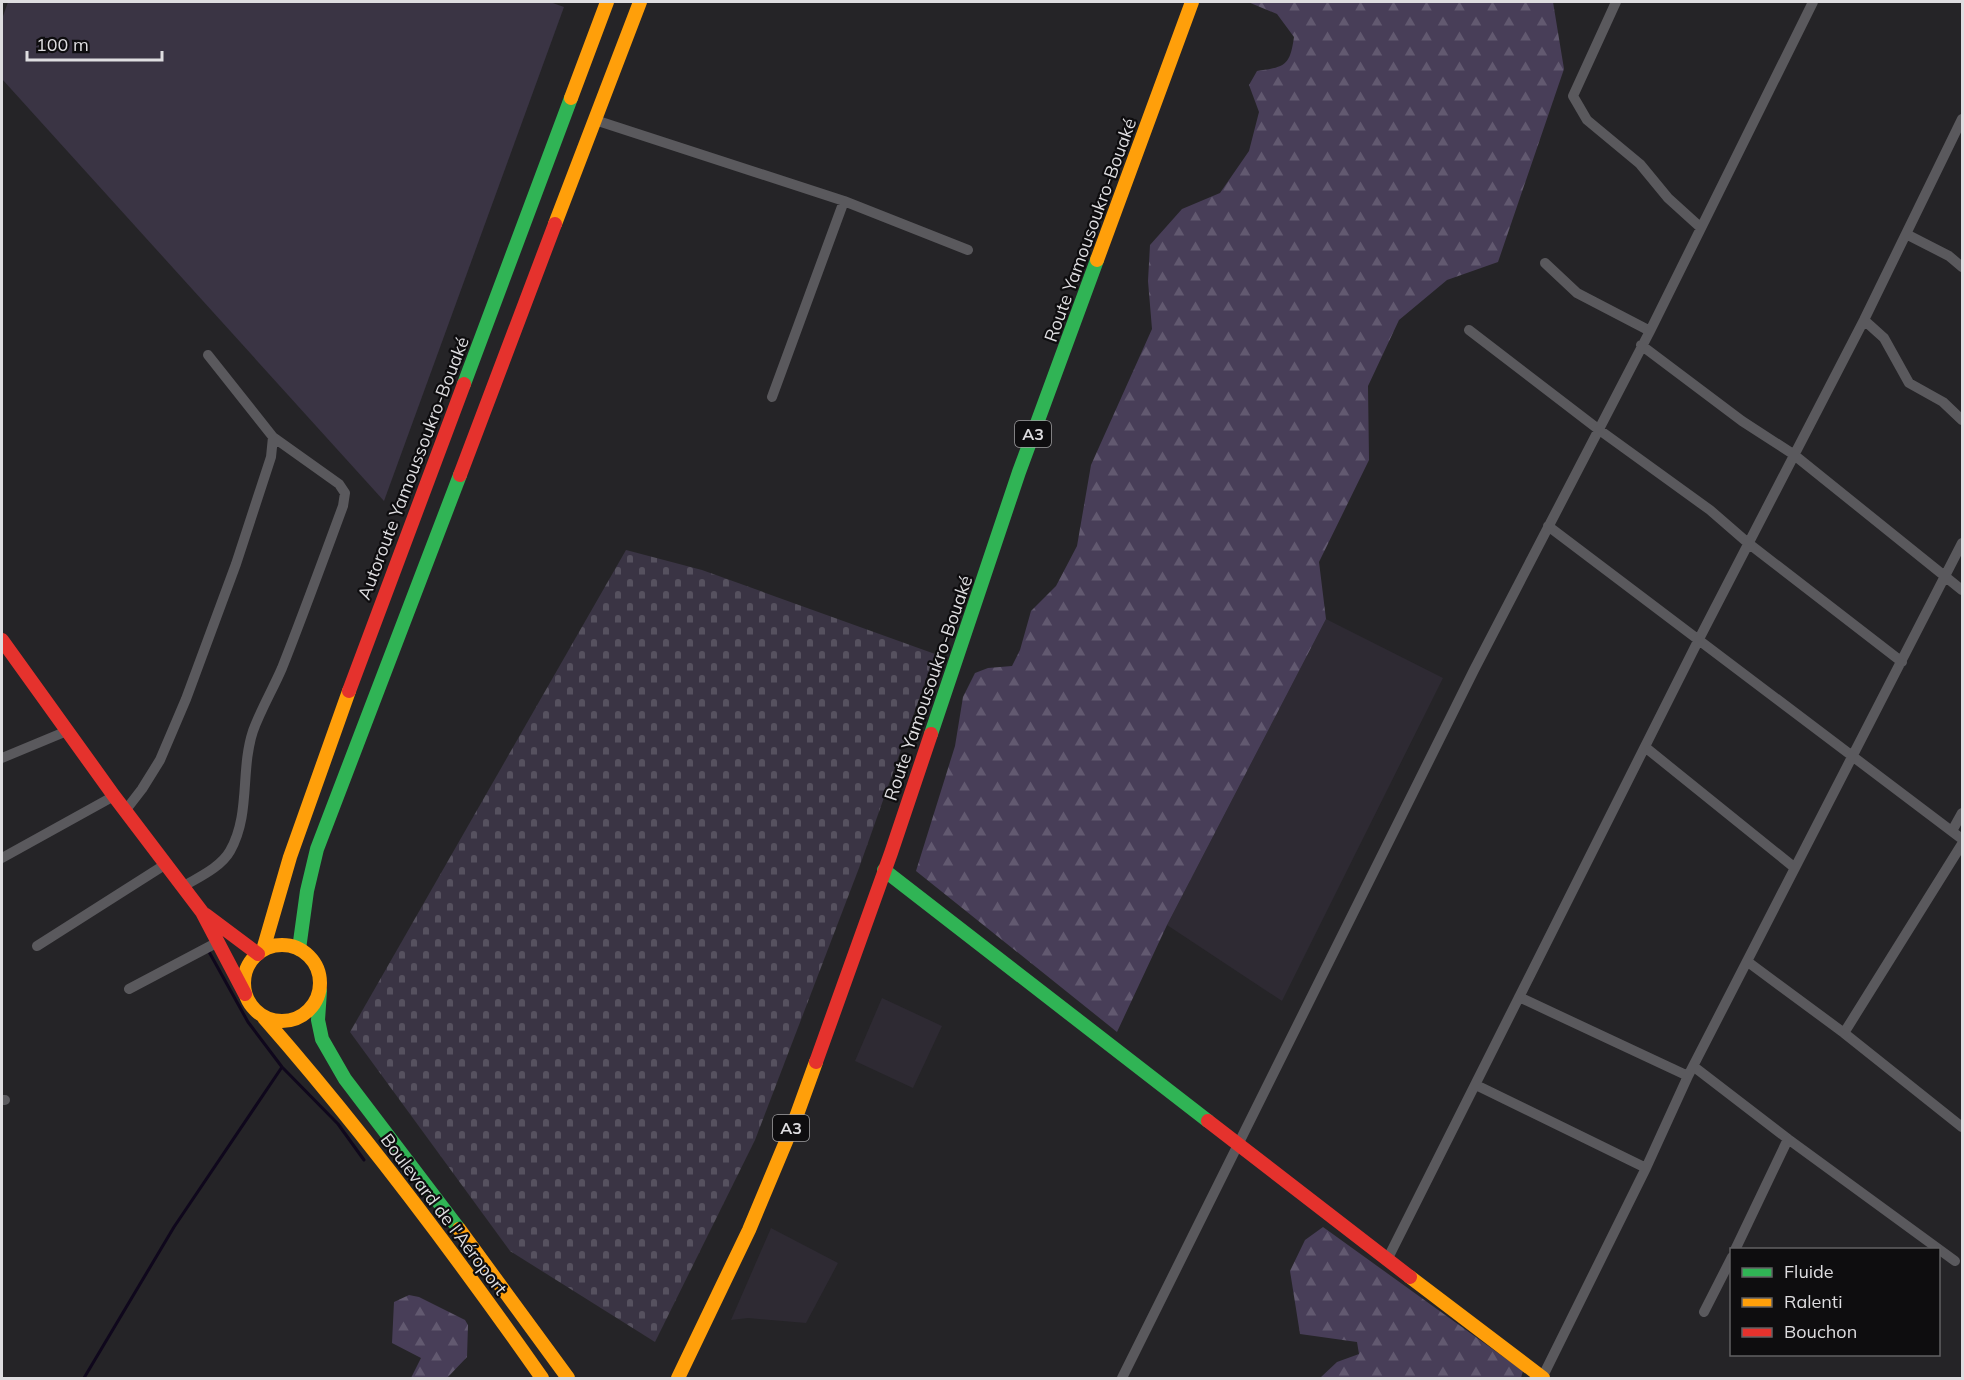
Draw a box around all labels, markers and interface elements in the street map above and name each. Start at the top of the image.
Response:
scale bar [27,24,162,62]
text: 100 m [36,33,89,56]
street label: Route Yamousoukro-Bouaké [1039,115,1141,345]
street label: Autoroute Yamoussoukro-Bouaké [352,333,474,603]
road number: A3 [1015,421,1051,447]
street label: Route Yamousoukro-Bouaké [879,572,977,804]
road number: A3 [773,1115,809,1141]
street label: Boulevard de l'Aéroport [376,1129,512,1299]
legend [1730,1248,1940,1356]
text: Fluide [1784,1260,1834,1283]
text: Ralenti [1784,1290,1842,1313]
text: Bouchon [1784,1320,1857,1343]

